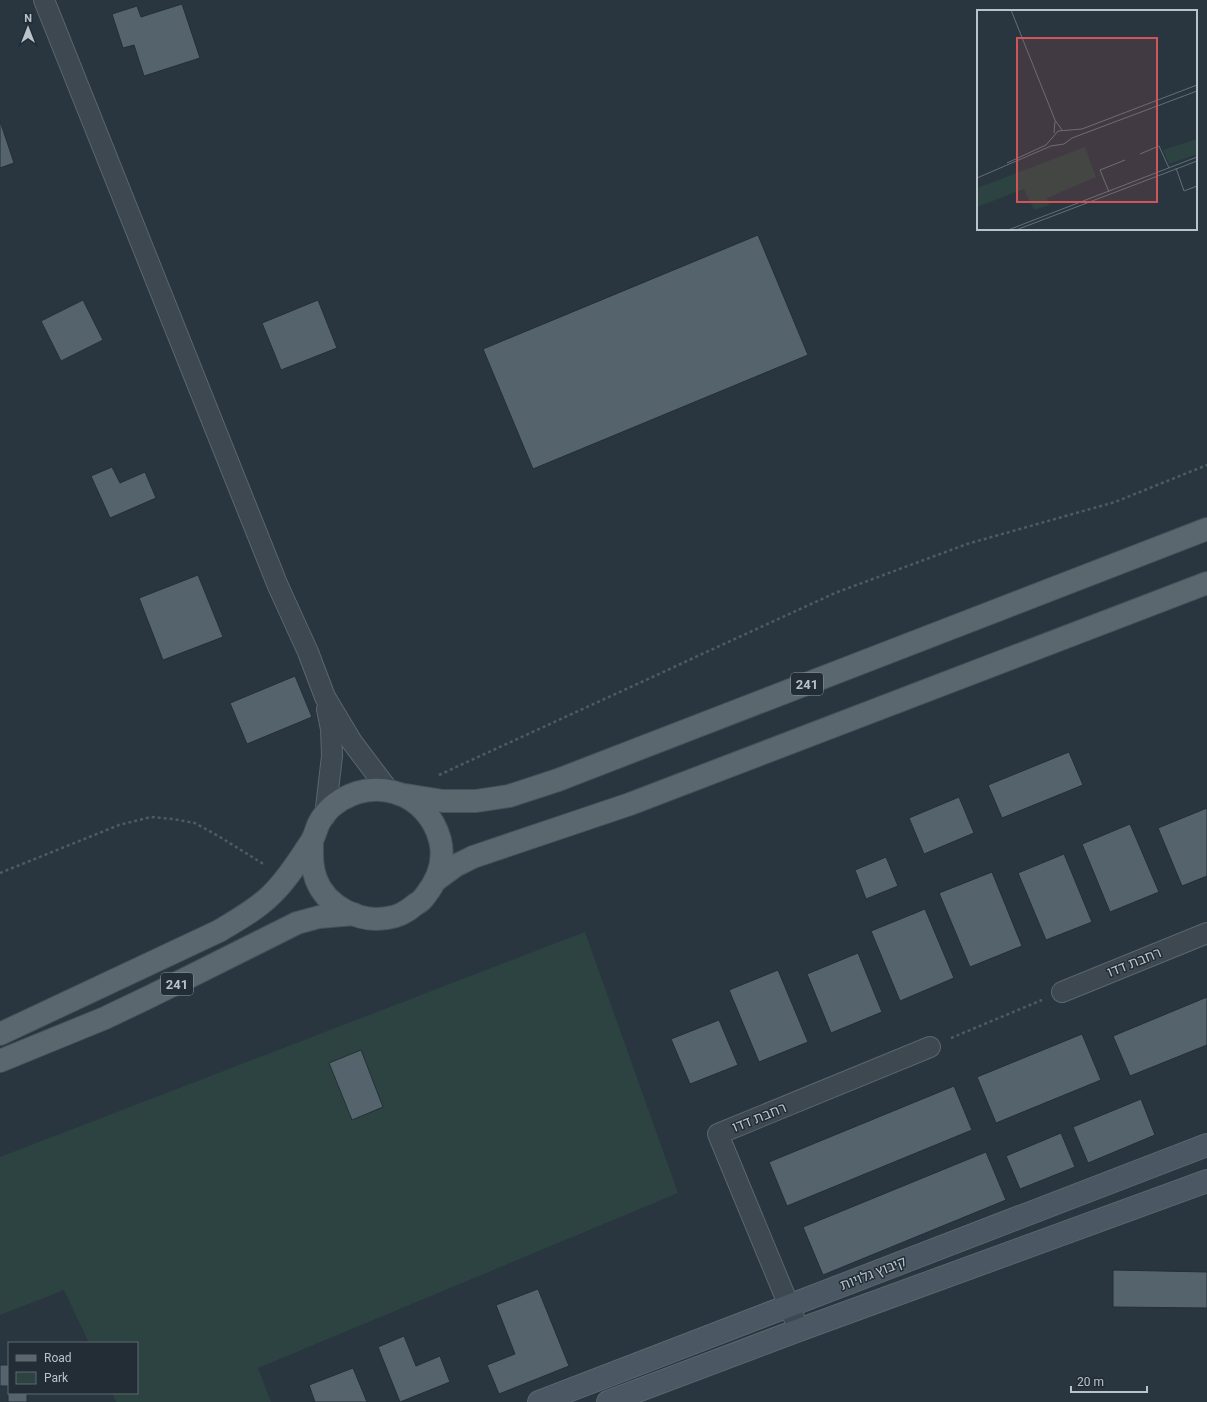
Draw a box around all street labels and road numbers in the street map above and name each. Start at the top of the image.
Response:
road number: 241 [791,673,823,695]
street label: רחבת דדו [1105,944,1163,980]
road number: 241 [161,973,193,995]
street label: רחבת דדו [730,1099,788,1135]
street label: קיבוץ גלויות [838,1253,909,1293]

